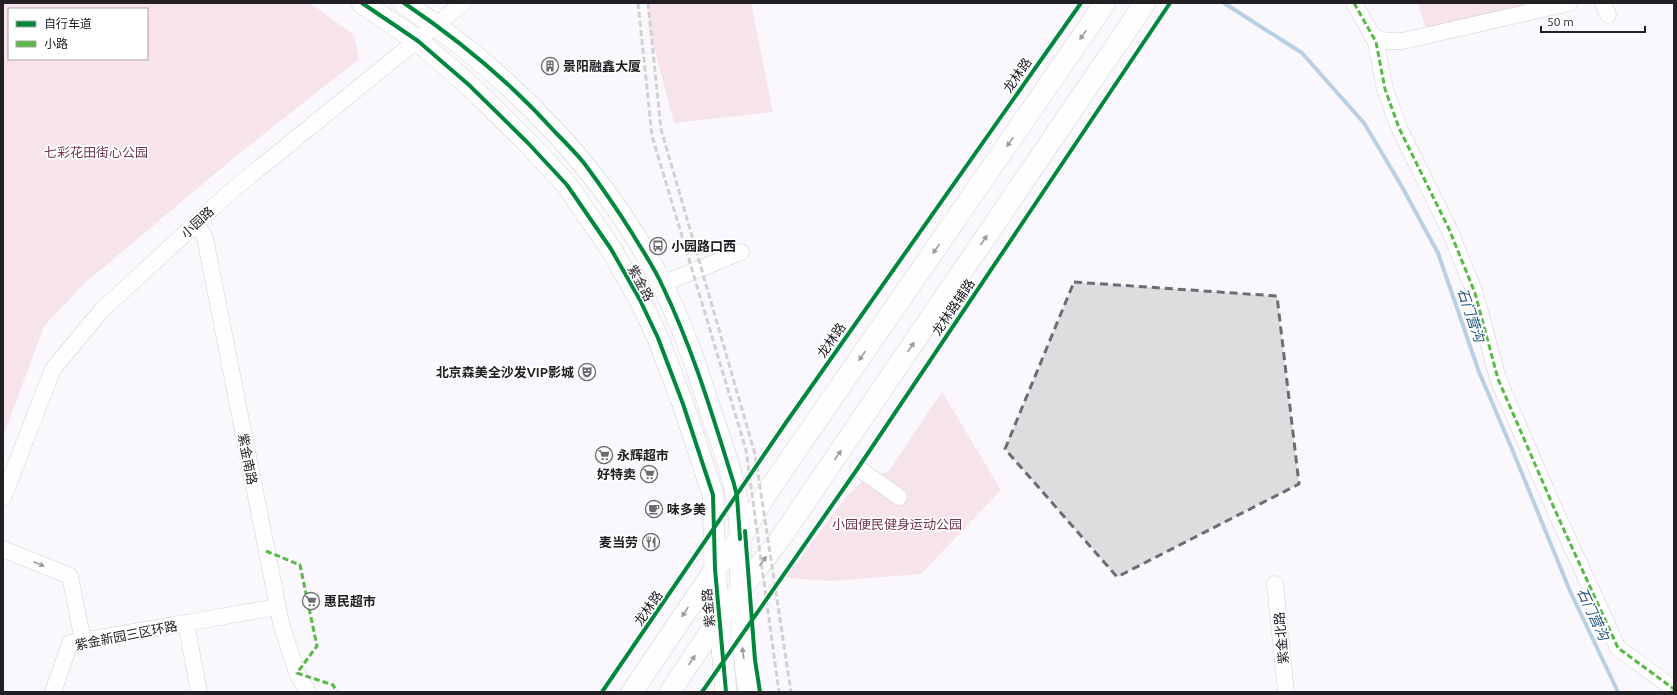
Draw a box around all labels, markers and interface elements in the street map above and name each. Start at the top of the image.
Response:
legend [8,8,148,60]
scale bar [1541,8,1645,34]
text: 50 m [1547,15,1574,28]
text: 自行车道 [44,17,92,30]
one-way arrow [1080,30,1087,41]
text: 小路 [44,37,68,50]
street label: 龙林路 [1000,55,1034,95]
building icon: 景阳融鑫大厦 [540,56,560,76]
place label: 景阳融鑫大厦 [563,59,641,73]
one-way arrow [1006,137,1014,147]
park label: 七彩花田街心公园 [44,145,148,159]
street label: 小园路 [178,204,216,240]
one-way arrow [980,235,988,245]
bus stop icon: 小园路口西 [648,236,668,256]
place label: 小园路口西 [671,239,736,253]
one-way arrow [932,244,940,254]
street label: 紫金路 [625,263,657,303]
street label: 龙林路辅路 [929,276,977,338]
water label: 石门营沟 [1454,286,1488,346]
street label: 龙林路 [814,320,848,360]
one-way arrow [907,342,915,353]
one-way arrow [858,351,866,361]
theatre icon: 北京森美全沙发VIP影城 [577,362,597,382]
place label: 北京森美全沙发VIP影城 [436,365,574,379]
street label: 紫金南路 [236,432,260,486]
supermarket icon: 永辉超市 [594,445,614,465]
place label: 永辉超市 [617,448,669,462]
one-way arrow [834,450,842,460]
supermarket icon: 好特卖 [639,464,659,484]
place label: 好特卖 [597,467,636,481]
cafe icon: 味多美 [644,499,664,519]
place label: 味多美 [667,502,706,516]
park label: 小园便民健身运动公园 [832,517,962,531]
restaurant icon: 麦当劳 [641,532,661,552]
place label: 麦当劳 [599,535,638,549]
one-way arrow [759,556,767,567]
one-way arrow [34,561,46,567]
water label: 石门营沟 [1574,585,1613,645]
street label: 龙林路 [631,588,665,628]
street label: 紫金路 [699,588,717,628]
supermarket icon: 惠民超市 [301,591,321,611]
place label: 惠民超市 [324,594,376,608]
one-way arrow [681,607,689,617]
street label: 紫金北路 [1272,611,1290,665]
street label: 紫金新园三区环路 [74,618,178,652]
one-way arrow [740,647,747,659]
one-way arrow [688,654,695,665]

